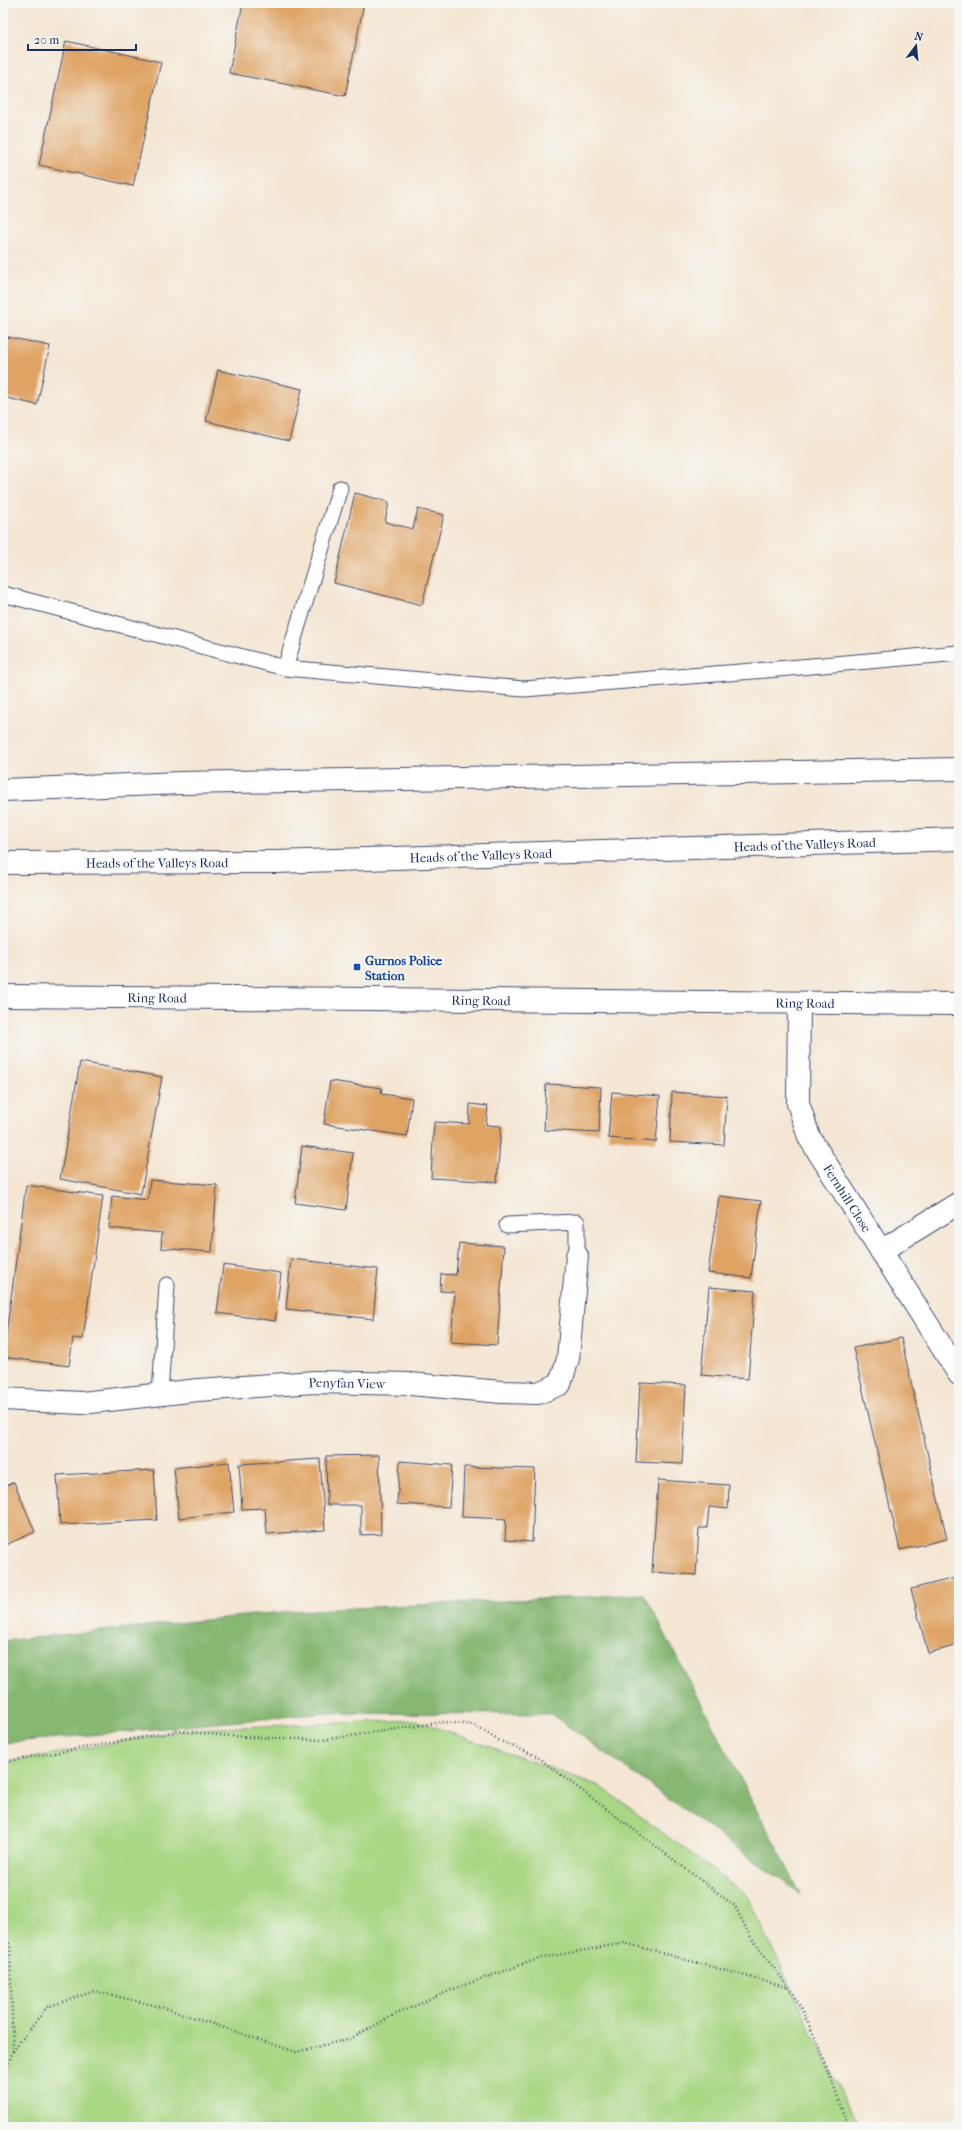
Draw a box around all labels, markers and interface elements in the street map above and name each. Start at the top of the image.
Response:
scale bar [28,26,136,52]
north arrow [896,26,936,66]
text: N [913,29,925,44]
text: 20 m [34,33,59,47]
street label: Heads of the Valleys Road [733,834,877,854]
street label: Heads of the Valleys Road [409,845,553,865]
street label: Heads of the Valleys Road [86,855,229,870]
place label: Gurnos Police Station [365,953,443,983]
marker: Gurnos Police Station [352,962,362,972]
street label: Ring Road [127,990,188,1005]
street label: Ring Road [451,992,512,1008]
street label: Ring Road [775,995,836,1010]
street label: Fernhill Close [821,1161,875,1235]
street label: Penyfan View [308,1374,386,1391]

